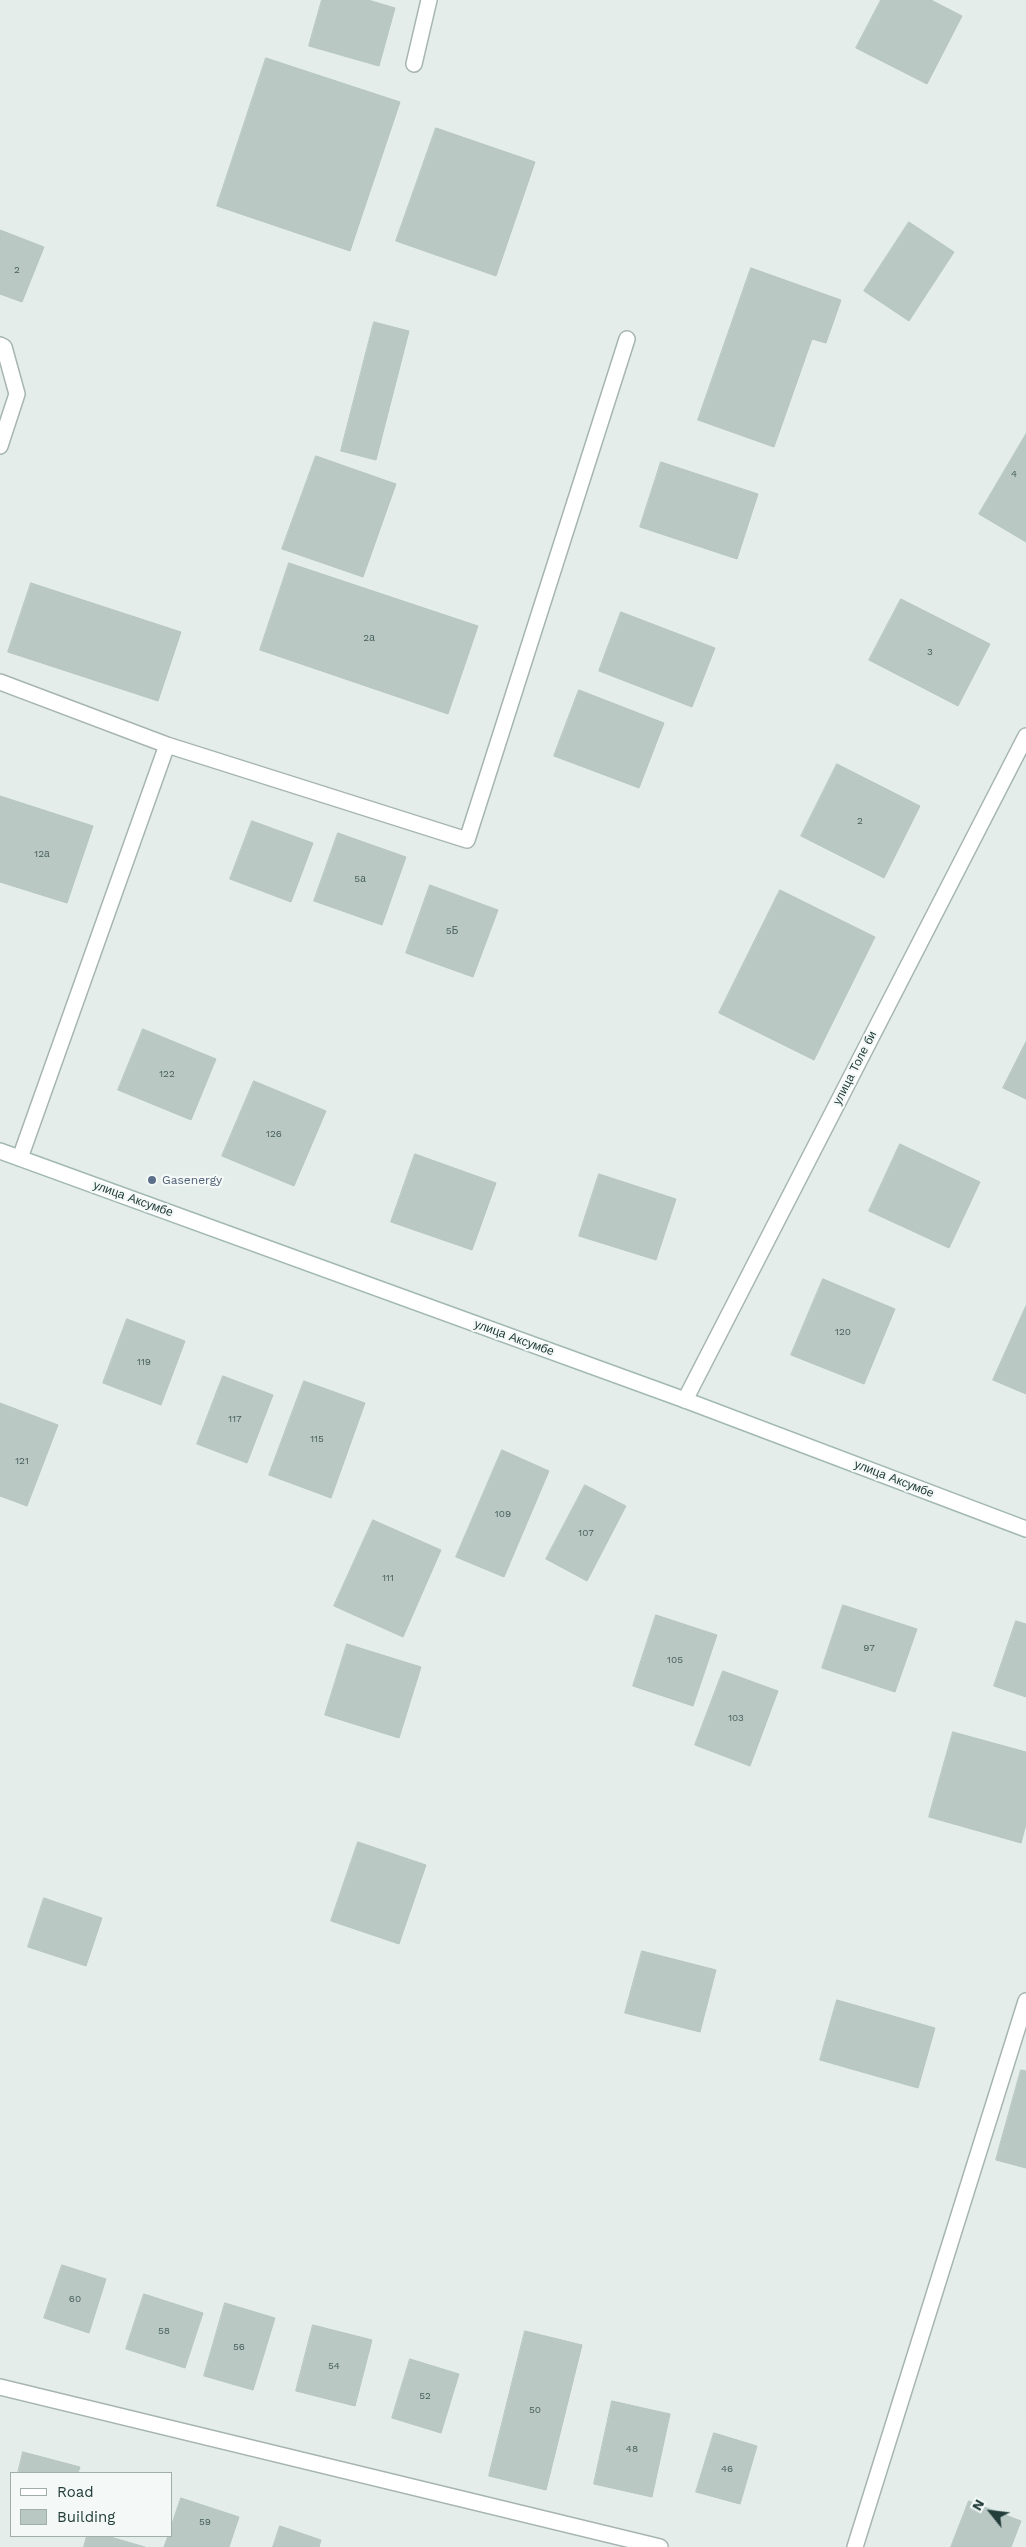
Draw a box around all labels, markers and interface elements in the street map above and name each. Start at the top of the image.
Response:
house number: 2 [14,264,20,276]
house number: 4 [1011,468,1017,480]
house number: 2а [363,632,375,644]
house number: 3 [927,646,933,658]
house number: 2 [857,815,863,827]
house number: 12а [34,848,50,860]
house number: 5а [354,873,366,885]
house number: 5Б [446,925,458,937]
street label: улица Толе би [830,1029,880,1107]
house number: 122 [159,1068,175,1080]
house number: 126 [266,1128,282,1140]
place label: Gasenergy [162,1173,222,1187]
marker: Gasenergy [146,1174,158,1186]
street label: улица Аксумбе [91,1178,175,1220]
street label: улица Аксумбе [472,1317,556,1359]
house number: 120 [835,1326,851,1338]
house number: 119 [137,1356,151,1368]
house number: 117 [228,1413,242,1425]
house number: 115 [310,1433,324,1445]
house number: 121 [15,1455,29,1467]
street label: улица Аксумбе [852,1457,936,1501]
house number: 109 [495,1508,511,1520]
house number: 107 [578,1527,594,1539]
house number: 111 [382,1572,394,1584]
house number: 97 [863,1642,875,1654]
house number: 105 [667,1654,683,1666]
house number: 103 [728,1712,744,1724]
house number: 60 [69,2293,81,2305]
house number: 58 [158,2325,170,2337]
house number: 56 [233,2341,245,2353]
house number: 54 [328,2360,340,2372]
house number: 52 [419,2390,431,2402]
house number: 50 [529,2404,541,2416]
house number: 48 [626,2443,638,2455]
house number: 46 [721,2463,733,2475]
legend [10,2472,172,2537]
text: Road [57,2483,94,2501]
north arrow [966,2487,1016,2537]
text: N [968,2496,987,2513]
text: Building [57,2508,115,2526]
house number: 59 [199,2516,211,2528]

